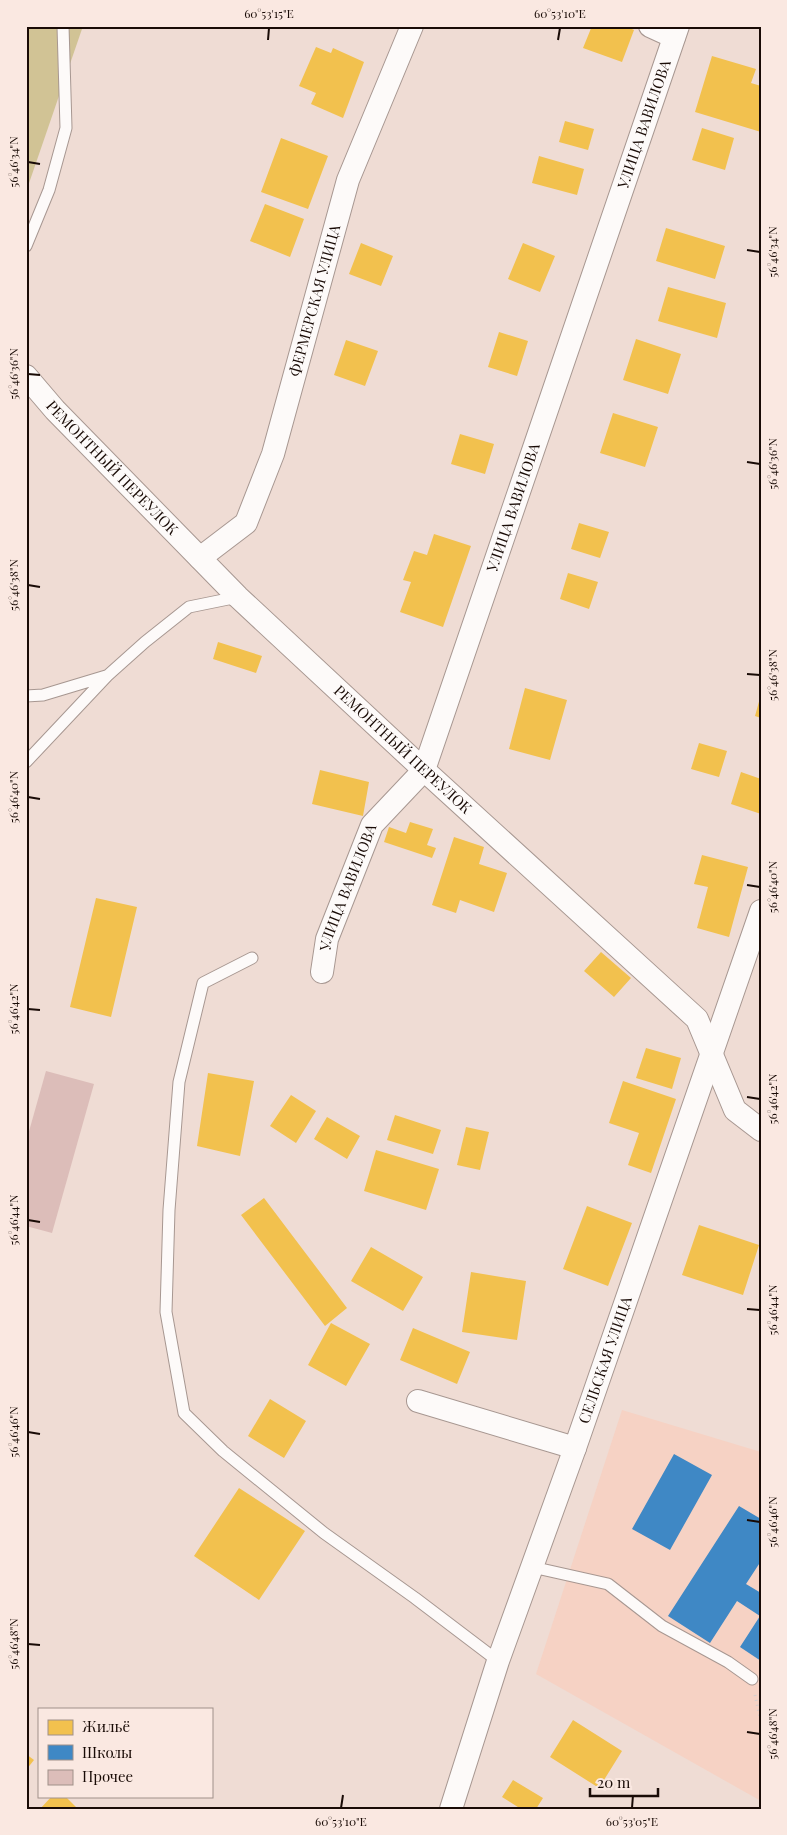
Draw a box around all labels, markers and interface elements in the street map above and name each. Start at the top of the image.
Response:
text: 60°53'15"E [244,5,294,21]
text: 60°53'10"E [534,5,586,21]
street label: УЛИЦА ВАВИЛОВА [612,56,675,192]
text: 56°46'34"N [5,136,21,188]
street label: ФЕРМЕРСКАЯ УЛИЦА [284,222,345,378]
text: 56°46'34"N [764,226,780,278]
text: 56°46'36"N [5,348,21,400]
street label: РЕМОНТНЫЙ ПЕРЕУЛОК [42,396,183,539]
text: 56°46'36"N [764,438,780,490]
street label: УЛИЦА ВАВИЛОВА [481,440,544,575]
text: 56°46'38"N [5,559,21,611]
text: 56°46'38"N [764,649,780,701]
street label: РЕМОНТНЫЙ ПЕРЕУЛОК [330,680,477,818]
text: 56°46'40"N [5,770,21,823]
street label: УЛИЦА ВАВИЛОВА [314,820,381,953]
text: 56°46'40"N [764,860,780,913]
text: 56°46'42"N [5,983,21,1034]
text: 56°46'42"N [764,1073,780,1124]
text: 56°46'44"N [5,1194,21,1245]
text: 56°46'44"N [764,1284,780,1335]
street label: СЕЛЬСКАЯ УЛИЦА [573,1293,636,1426]
text: 56°46'46"N [5,1406,21,1458]
text: 56°46'46"N [764,1496,780,1548]
text: 56°46'48"N [5,1618,21,1670]
legend [38,1708,212,1798]
text: 56°46'48"N [764,1708,780,1760]
text: Жильё [82,1716,130,1736]
text: Школы [82,1742,132,1762]
scale bar [590,1765,657,1797]
text: Прочее [82,1766,133,1786]
text: 20 m [597,1772,631,1792]
text: 60°53'10"E [315,1813,367,1829]
text: 60°53'05"E [606,1813,658,1829]

